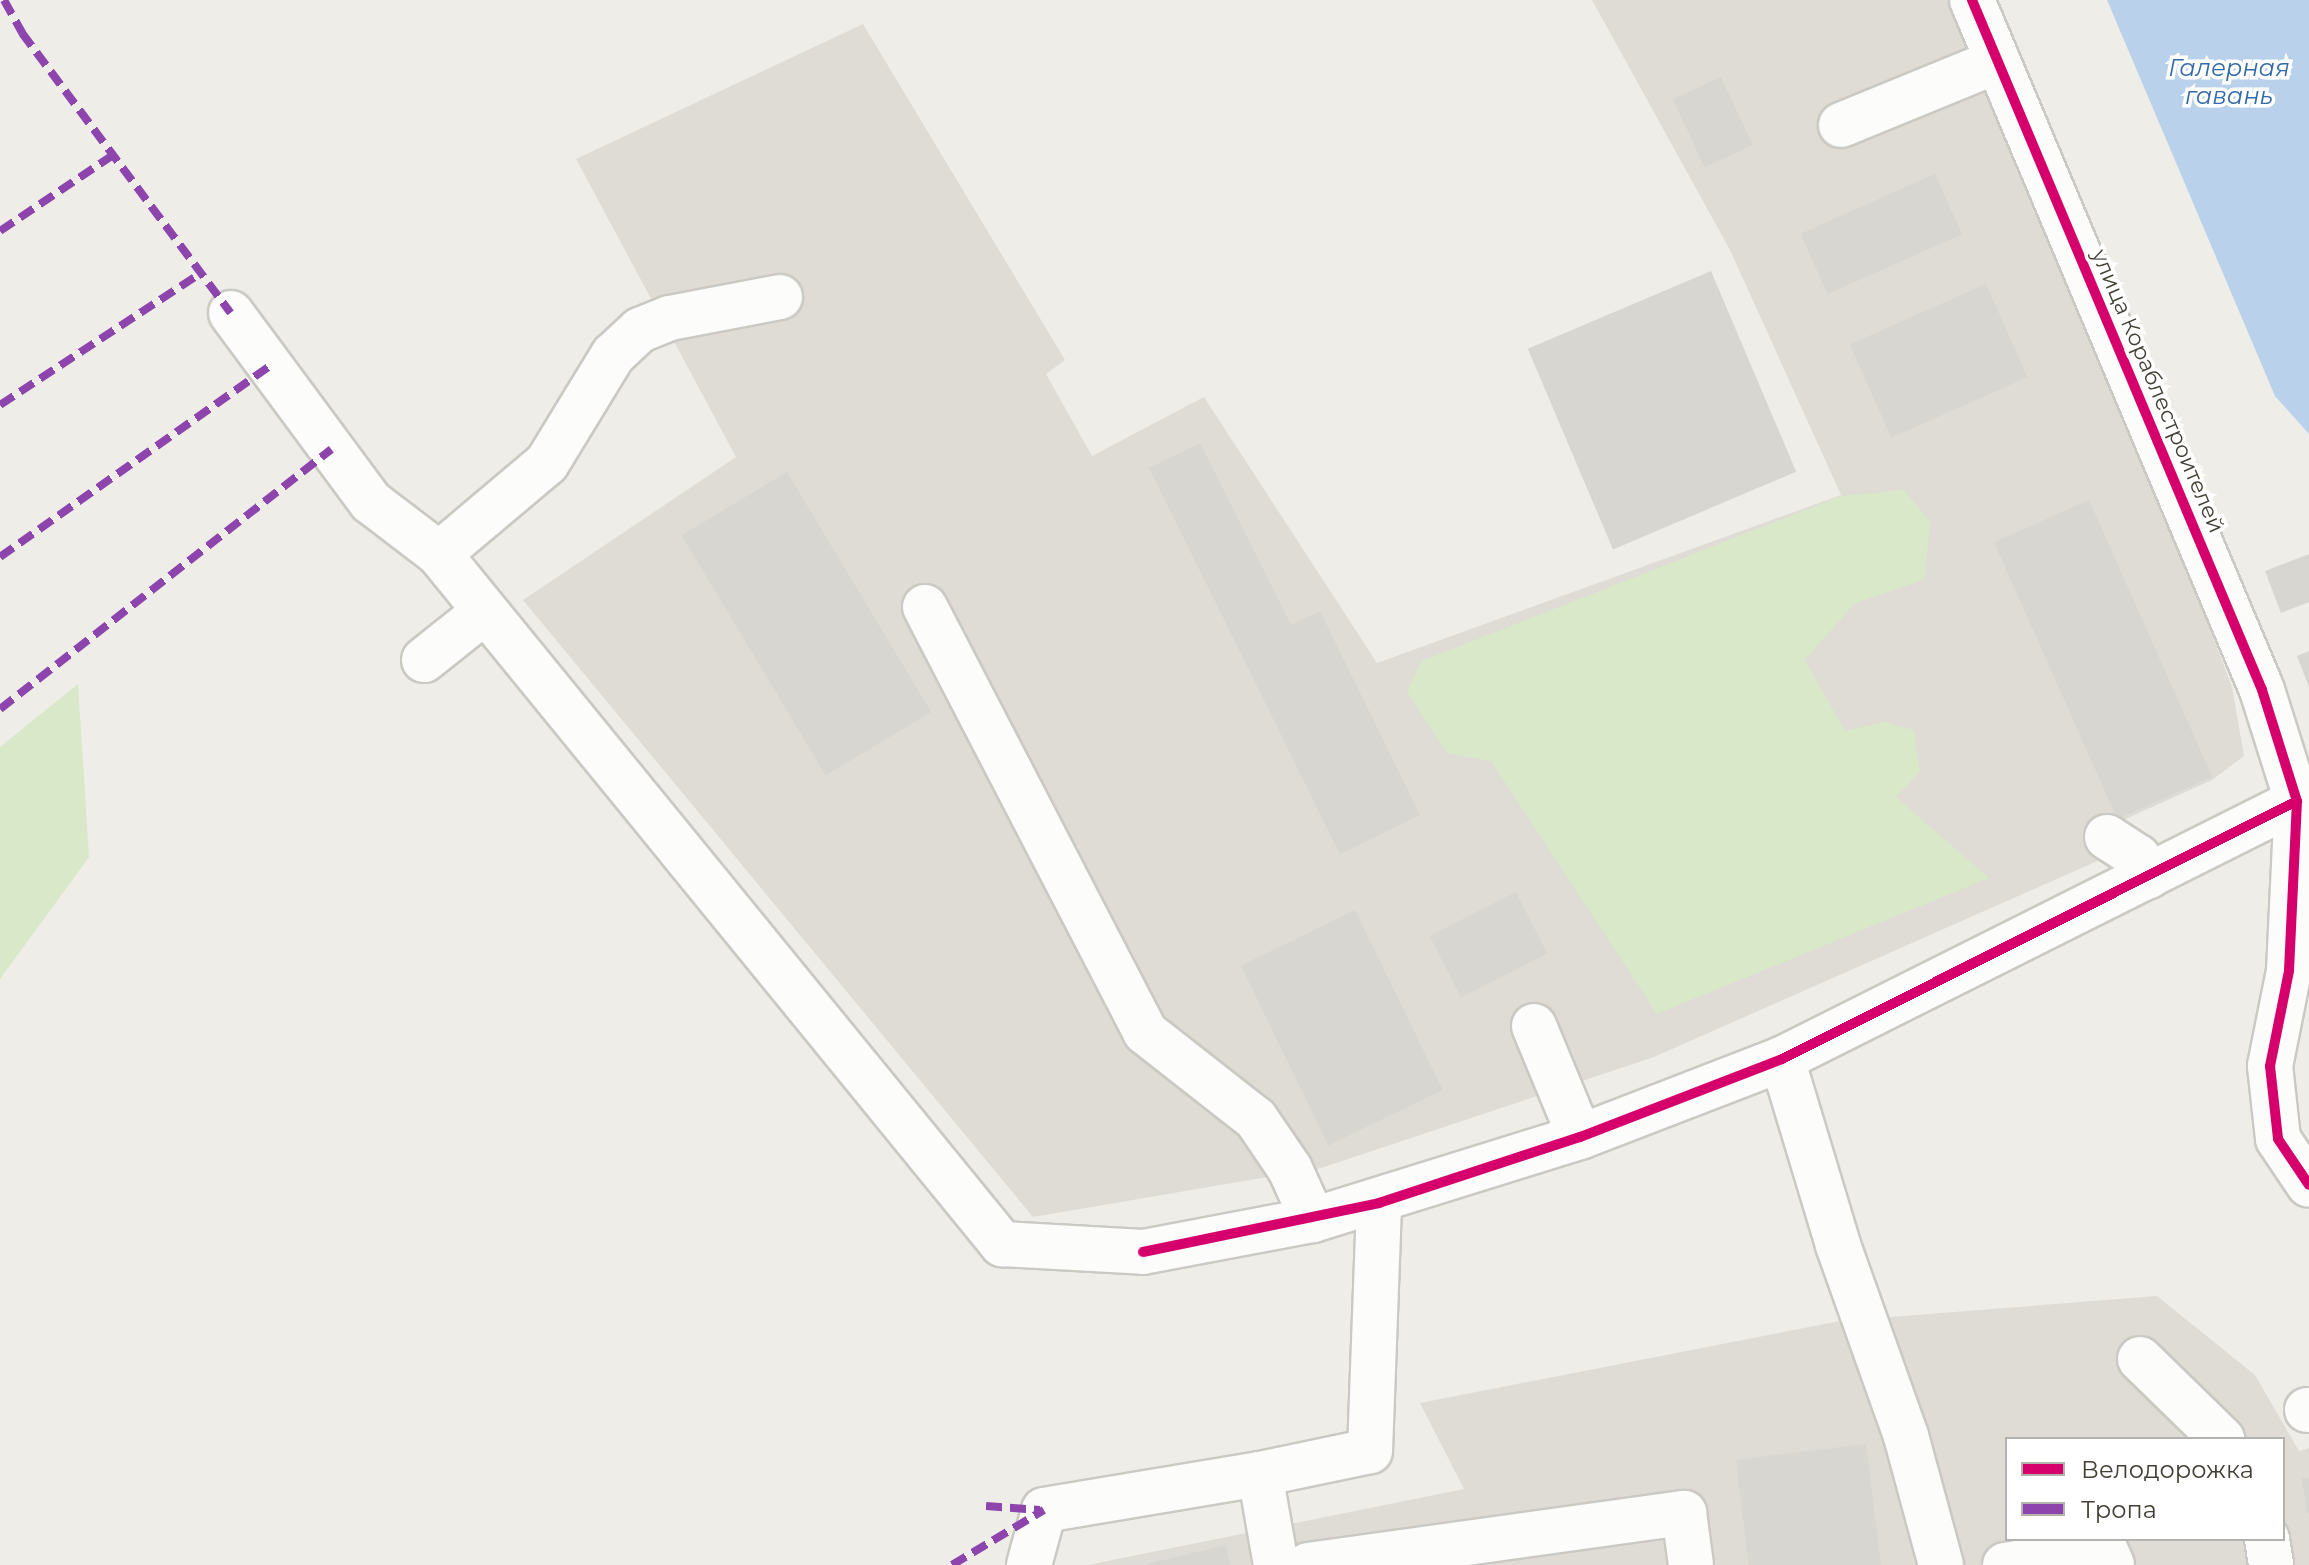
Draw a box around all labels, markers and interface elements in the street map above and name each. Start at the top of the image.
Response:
water label: Галерная гавань [2168,54,2290,110]
street label: улица Кораблестроителей [2086,245,2230,537]
legend [2005,1437,2285,1541]
text: Велодорожка [2081,1455,2254,1484]
text: Тропа [2081,1495,2157,1524]

